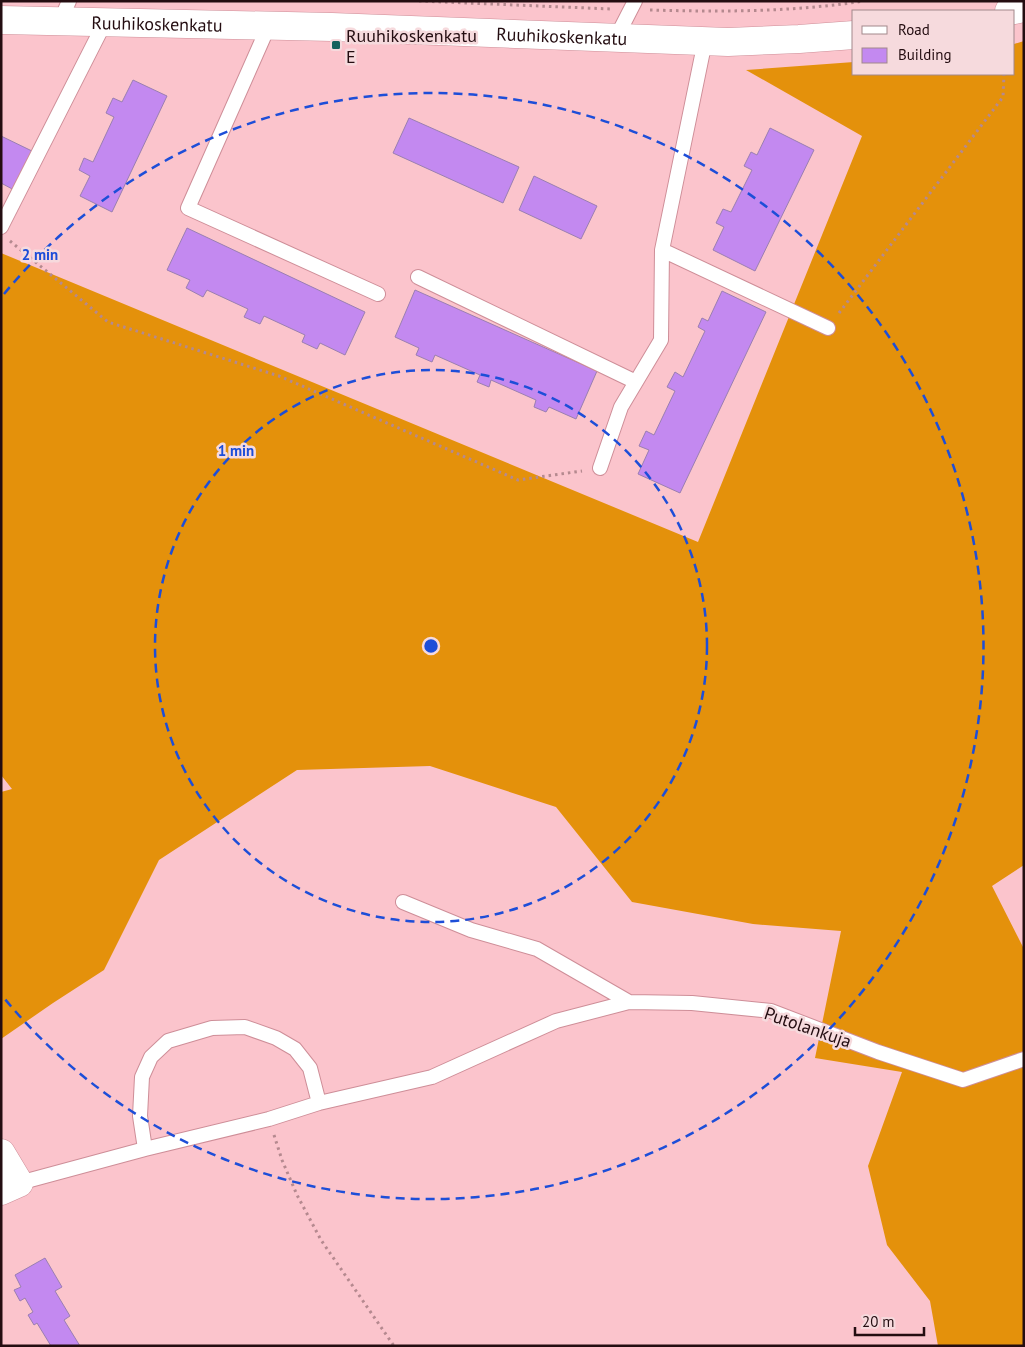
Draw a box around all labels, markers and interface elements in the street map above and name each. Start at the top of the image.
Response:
street label: Ruuhikoskenkatu [91,10,223,36]
legend [852,10,1015,75]
text: Road [898,20,930,39]
street label: Ruuhikoskenkatu [496,22,628,50]
place label: Ruuhikoskenkatu E [346,24,477,68]
marker: Ruuhikoskenkatu E [330,39,342,51]
text: Building [898,45,952,64]
text: 2 min [22,245,58,264]
text: 1 min [218,441,254,460]
centre of rings [422,637,440,655]
street label: Putolankuja [761,1001,855,1053]
scale bar [855,1304,924,1336]
text: 20 m [862,1312,895,1331]

